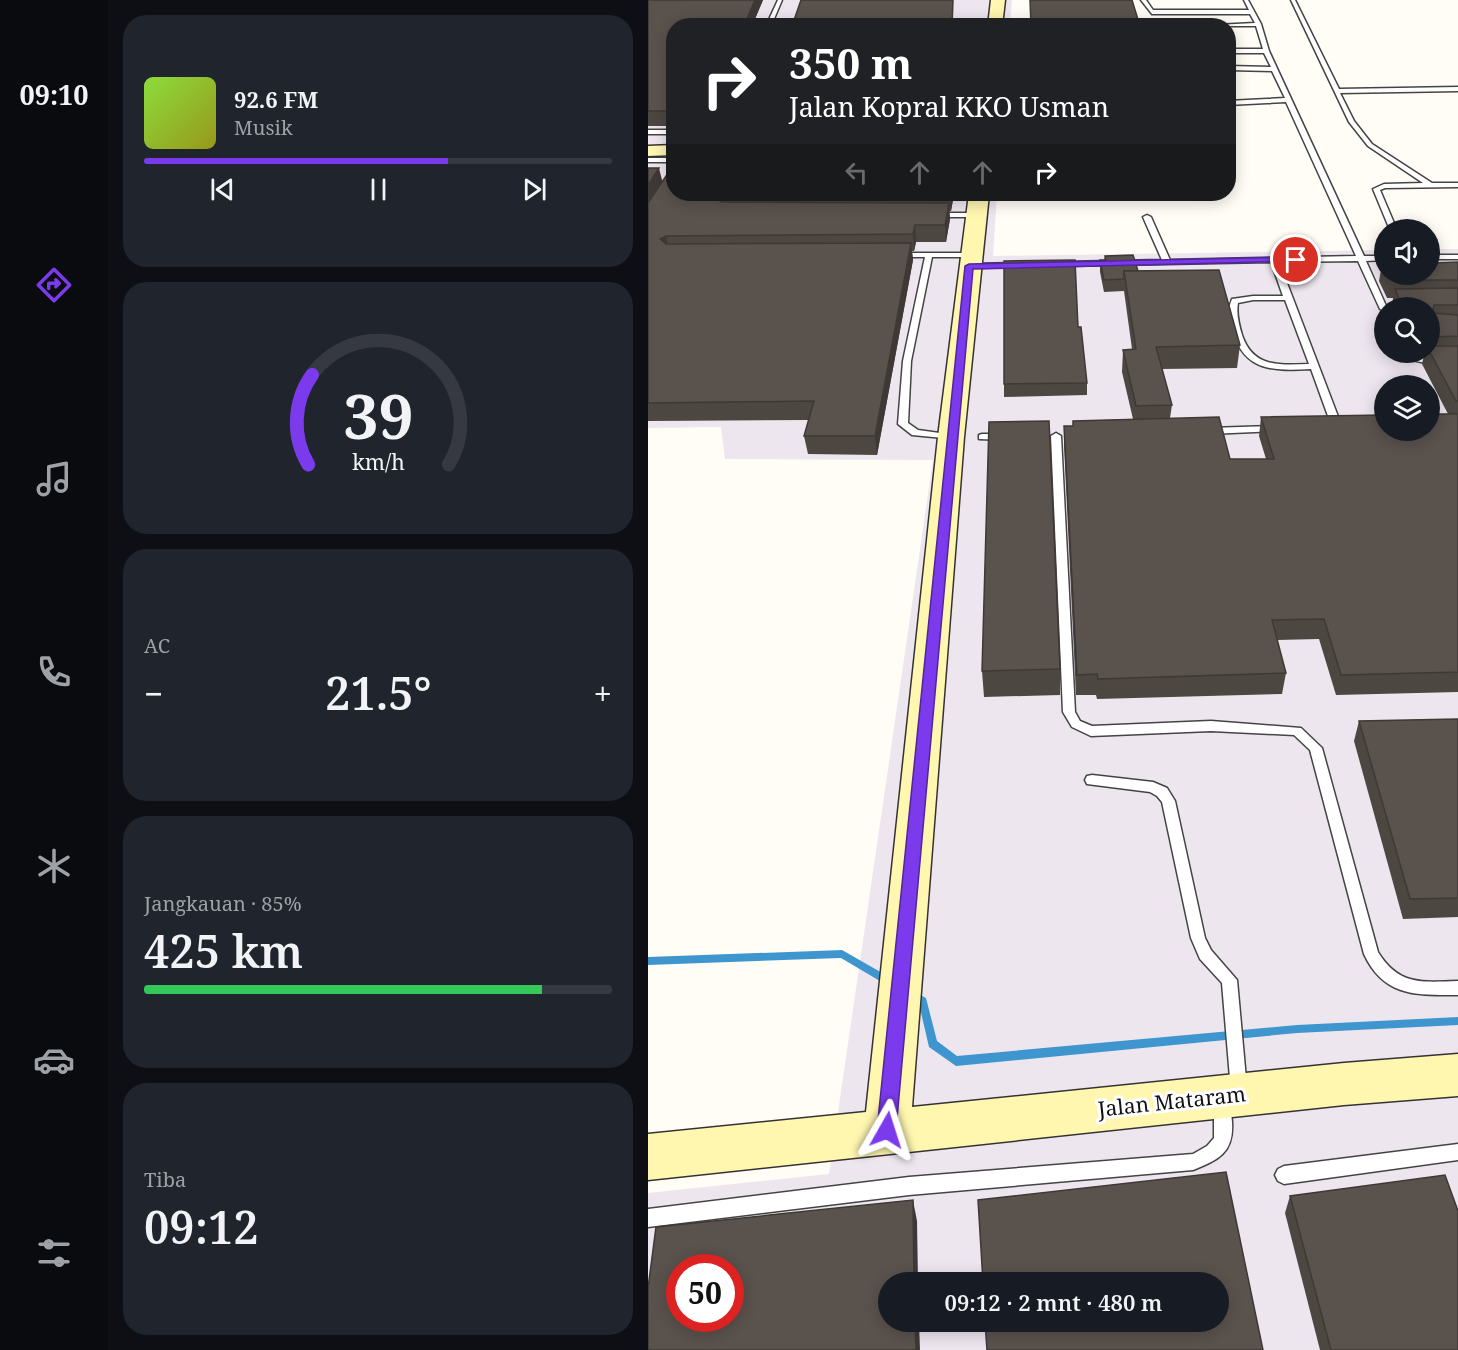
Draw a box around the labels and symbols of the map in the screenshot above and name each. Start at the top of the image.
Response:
pin [1270,234,1321,285]
street label: Jalan Mataram [1096,1079,1247,1123]
position arrow [855,1098,919,1162]
speed limit sign: 50 [666,1254,744,1332]

